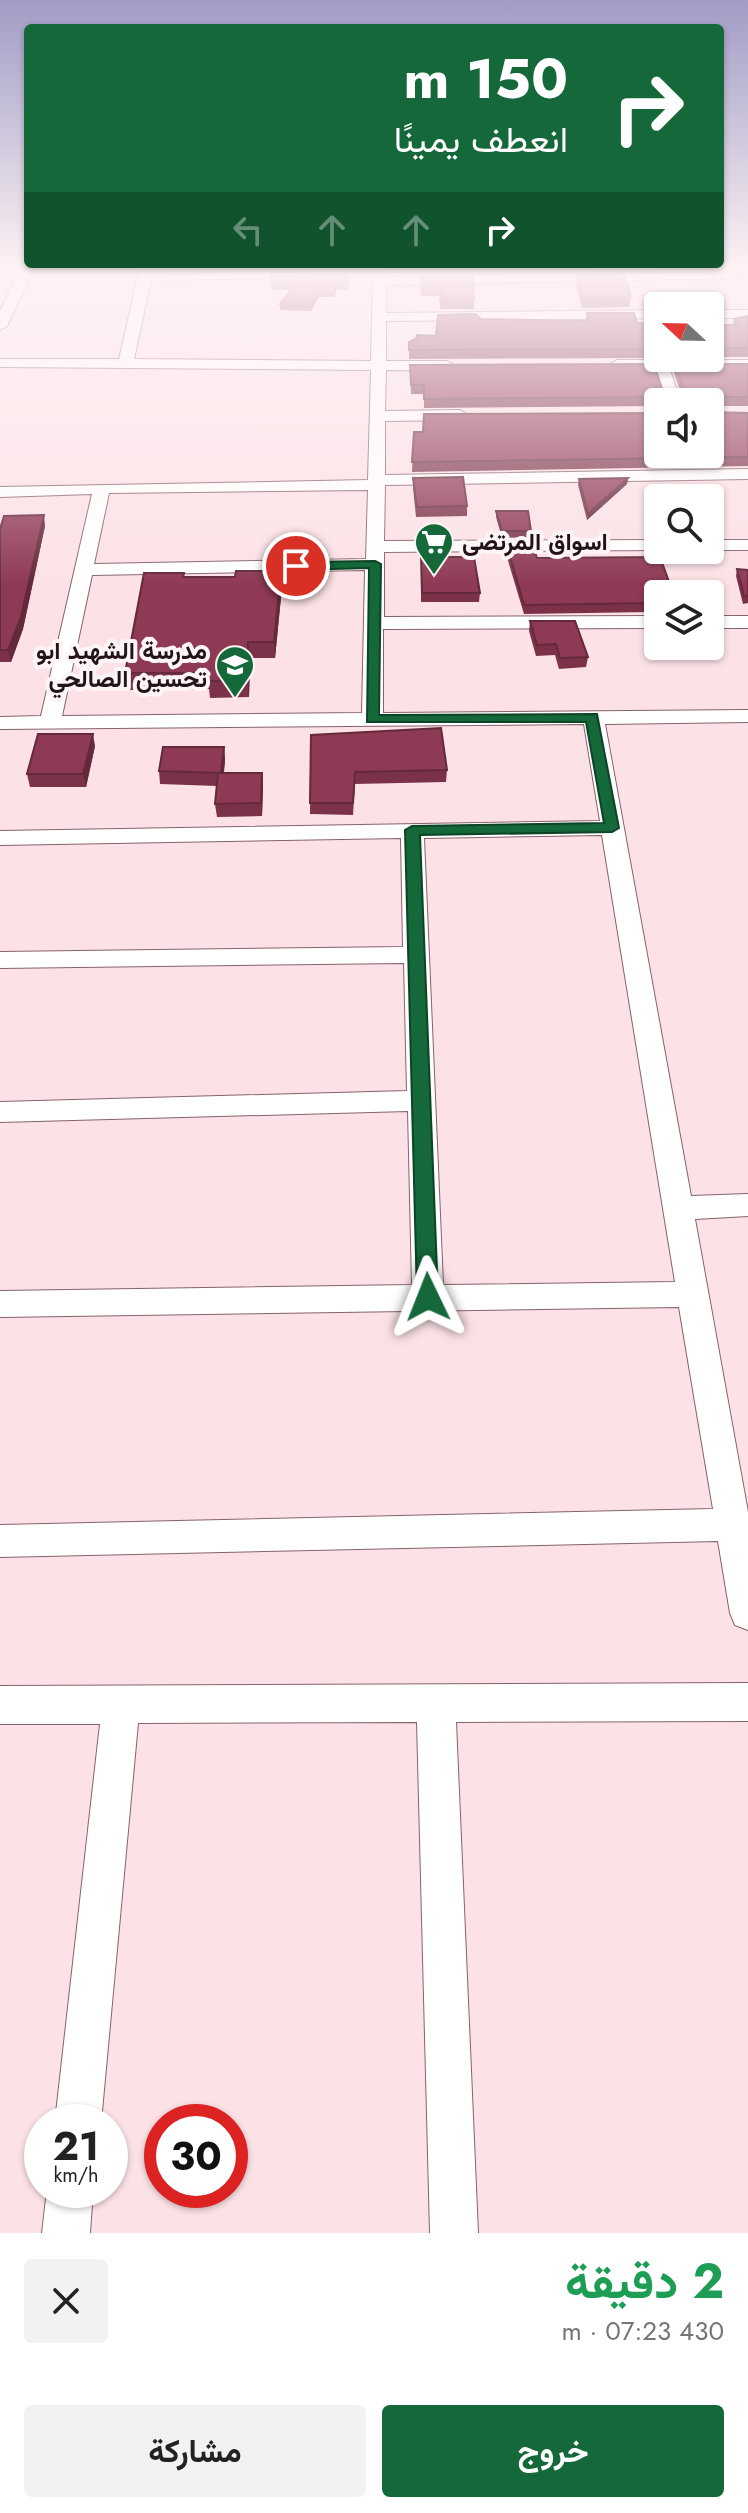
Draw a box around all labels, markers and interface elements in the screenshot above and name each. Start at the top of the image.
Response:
text: 150 m [404,38,568,119]
icon: right [596,56,700,160]
text: انعطف يمينًا [394,113,568,165]
icon: left [226,208,270,252]
icon: ahead [310,208,354,252]
icon: ahead [394,208,438,252]
icon: right [478,208,522,252]
north arrow [644,292,724,372]
map controls [644,292,724,660]
button: sound [644,388,724,468]
button: search [644,484,724,564]
supermarket icon: اسواق المرتضى [413,521,455,576]
place label: اسواق المرتضى [462,524,608,559]
pin [262,532,330,600]
icon: arrive [274,544,318,588]
button: layers [644,580,724,660]
place label: مدرسة الشهيد ابو تحسين الصالحي [36,633,207,699]
school or university icon: مدرسة الشهيد ابو تحسين الصالحي [214,644,256,699]
position arrow [386,1255,470,1339]
speed limit sign: 30 [144,2104,248,2208]
text: 21 [53,2117,99,2175]
text: km/h [53,2161,99,2190]
text: 2 دقيقة [565,2247,724,2316]
button: close [24,2259,108,2343]
text: 430 m · 07:23 [561,2312,724,2350]
button: مشاركة [24,2405,366,2497]
button: خروج [382,2405,724,2497]

